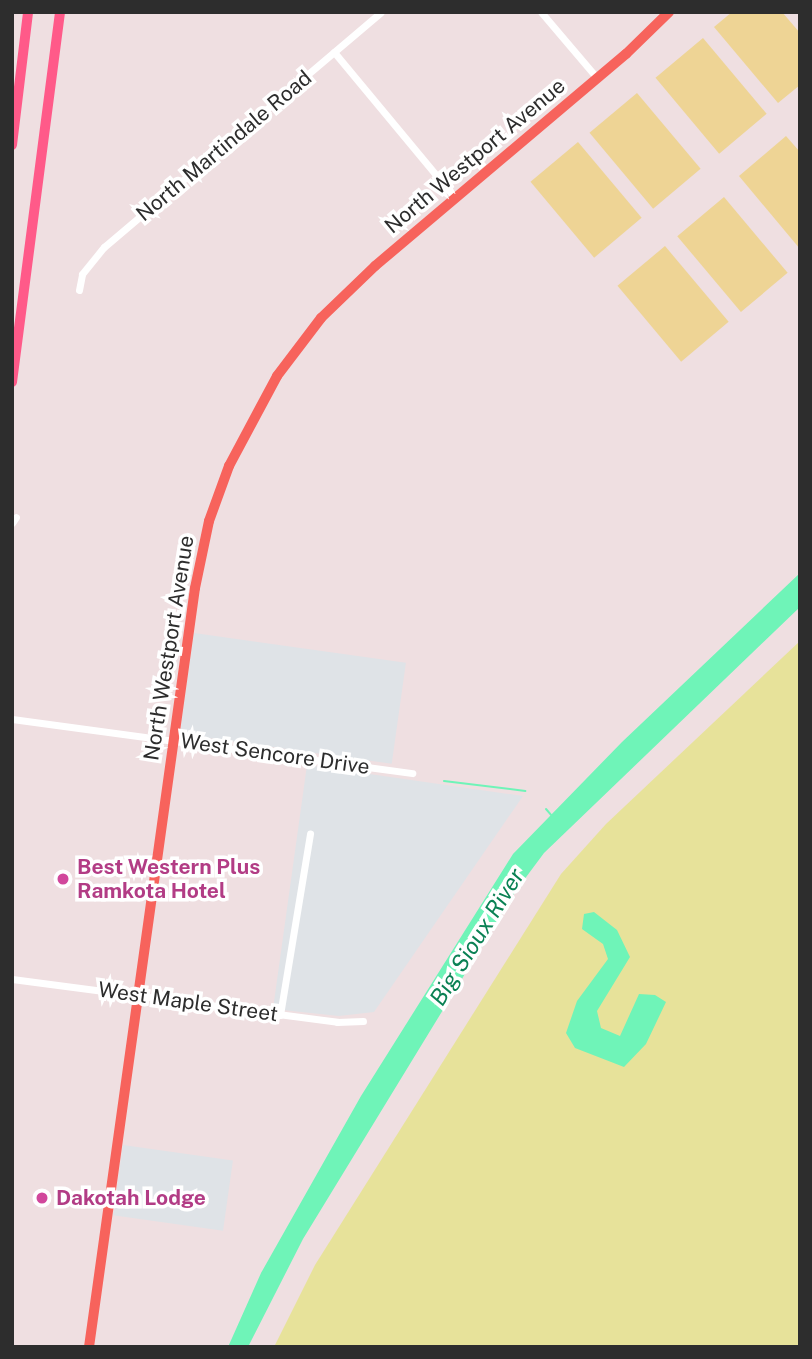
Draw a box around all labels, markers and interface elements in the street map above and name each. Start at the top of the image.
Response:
street label: North Martindale Road [131,65,317,227]
street label: North Westport Avenue [380,73,570,239]
street label: North Westport Avenue [139,533,199,763]
street label: West Sencore Drive [179,728,371,780]
place label: Best Western Plus Ramkota Hotel [77,854,261,904]
water label: Big Sioux River [424,863,530,1011]
marker: Best Western Plus Ramkota Hotel [55,871,71,887]
street label: West Maple Street [96,977,280,1027]
place label: Dakotah Lodge [56,1185,206,1211]
marker: Dakotah Lodge [34,1190,50,1206]

